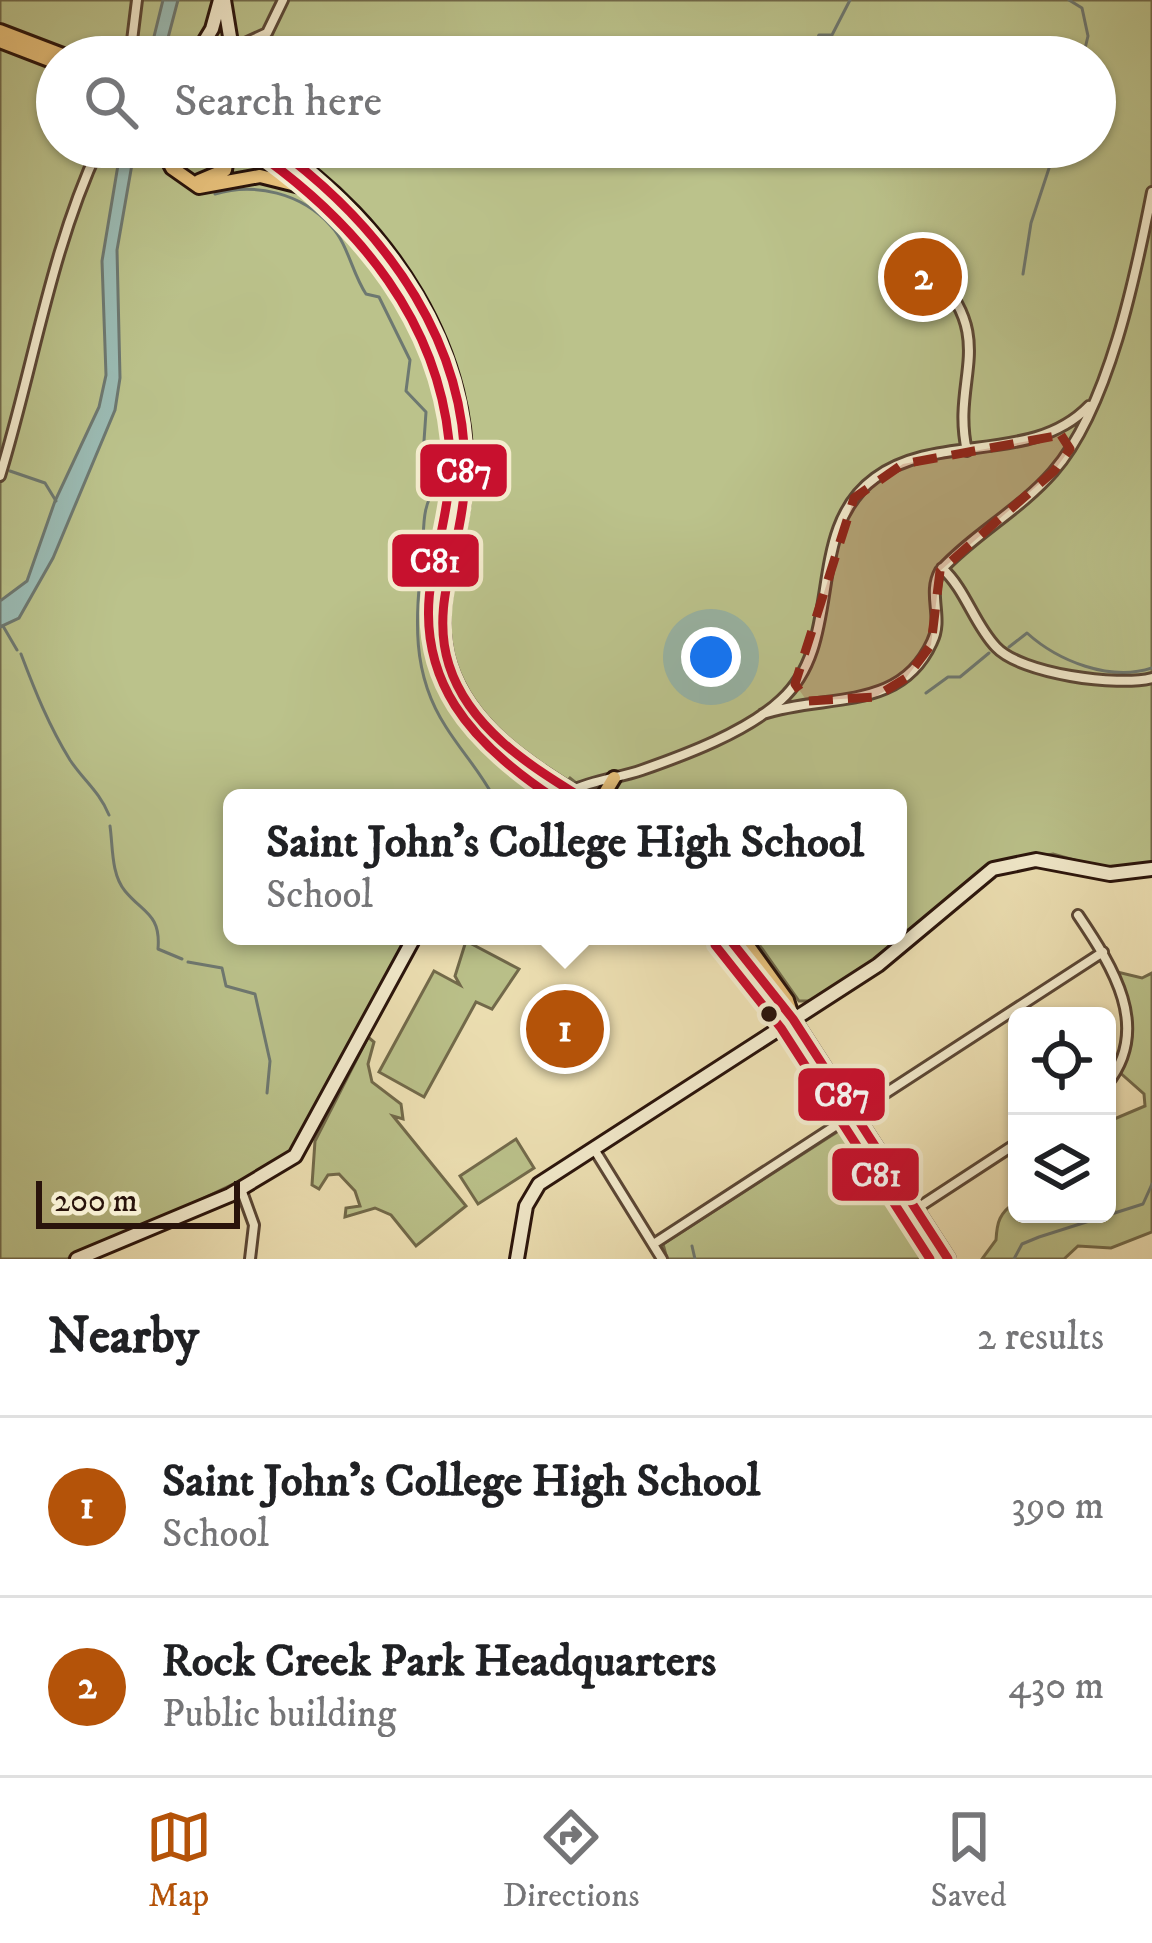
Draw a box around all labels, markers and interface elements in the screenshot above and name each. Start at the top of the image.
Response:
search box [36,36,1116,168]
icon: search [78,69,144,135]
text: Search here [174,74,382,130]
pin: 2 [884,232,962,322]
line badge: C87 [418,442,509,499]
text: C87 [436,452,492,493]
line badge: C81 [390,532,481,589]
text: C81 [410,542,460,583]
your location [681,627,741,687]
popup [223,789,907,945]
text: Saint John's College High School [266,815,864,871]
text: School [266,871,373,920]
pin: 1 [526,984,604,1074]
unlabelled marker [758,1003,780,1025]
map controls [1008,1007,1116,1223]
button: locate [1008,1007,1116,1115]
line badge: C87 [796,1066,887,1123]
text: C87 [814,1076,870,1117]
button: layers [1008,1115,1116,1223]
line badge: C81 [830,1146,921,1203]
text: C81 [851,1156,901,1197]
scale bar [36,1175,240,1228]
text: 200 m [54,1181,138,1222]
text: Nearby [48,1305,199,1369]
text: 2 results [977,1313,1104,1362]
text: Saint John's College High School [162,1454,760,1510]
text: 1 [80,1482,94,1531]
text: 390 m [1011,1482,1104,1531]
text: School [162,1510,269,1559]
text: Rock Creek Park Headquarters [162,1634,716,1690]
text: 2 [77,1662,97,1711]
text: 430 m [1008,1662,1104,1711]
text: Public building [162,1690,396,1739]
tab: Map [146,1804,212,1917]
tab: Directions [503,1804,639,1917]
tab: Saved [931,1804,1006,1917]

